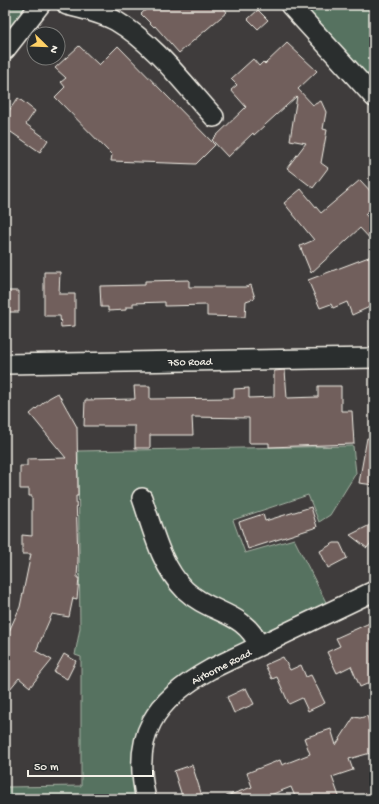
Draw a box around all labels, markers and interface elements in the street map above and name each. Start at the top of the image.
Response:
north arrow [26,26,66,66]
text: N [46,43,60,55]
street label: 750 Road [167,357,214,369]
street label: Airborne Road [190,647,255,688]
scale bar [28,752,153,778]
text: 50 m [34,761,59,775]

